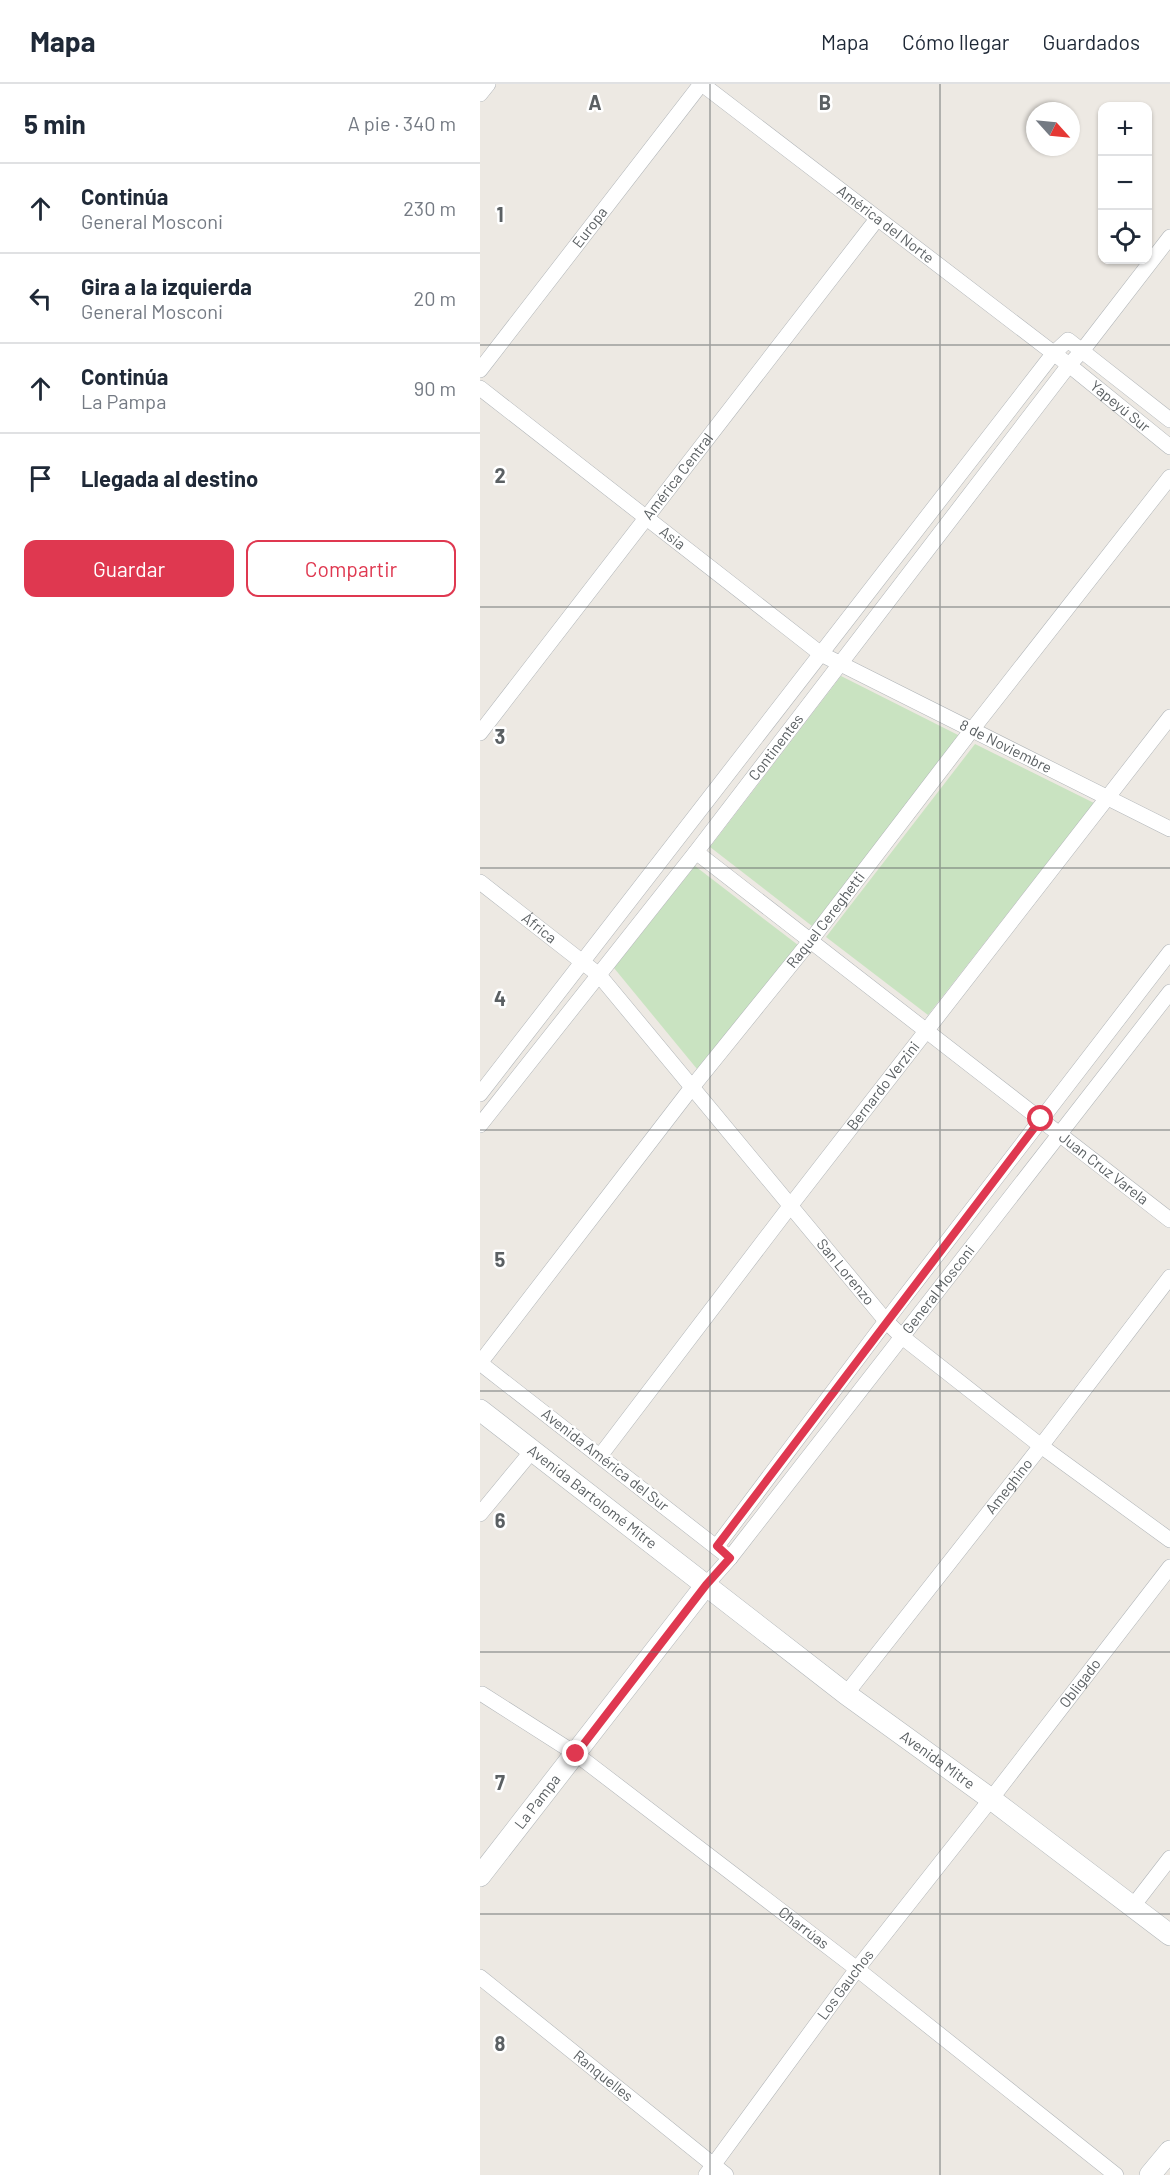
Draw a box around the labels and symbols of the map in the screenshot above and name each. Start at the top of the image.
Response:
text: A [588,90,602,114]
text: B [819,90,831,114]
north arrow [1026,102,1080,156]
street label: América del Norte [834,181,938,266]
text: 1 [496,202,504,226]
street label: Europa [568,203,611,251]
street label: Yapeyú Sur [1087,376,1155,436]
street label: América Central [638,429,716,523]
text: 2 [494,463,506,487]
street label: Asia [656,522,690,553]
street label: Continentes [744,710,807,784]
street label: 8 de Noviembre [957,715,1055,776]
text: 3 [495,724,505,748]
street label: Raquel Cereghetti [782,868,868,971]
street label: África [519,908,561,947]
text: 4 [494,986,506,1010]
street label: Bernardo Verzini [843,1037,923,1133]
route start [1027,1105,1053,1131]
street label: Juan Cruz Varela [1056,1127,1152,1208]
street label: San Lorenzo [814,1235,879,1308]
street label: General Mosconi [898,1241,978,1337]
text: 5 [495,1247,506,1271]
street label: Avenida América del Sur [538,1404,673,1515]
street label: Avenida Bartolomé Mitre [525,1440,661,1552]
street label: Ameghino [981,1455,1036,1517]
text: 6 [495,1508,506,1532]
street label: Obligado [1055,1655,1104,1711]
street label: Avenida Mitre [897,1726,979,1792]
route end [562,1740,588,1766]
text: 7 [495,1770,505,1794]
street label: La Pampa [510,1770,564,1832]
street label: Charrúas [775,1902,833,1952]
street label: Los Gauchos [813,1945,877,2023]
text: 8 [495,2031,506,2055]
street label: Ranquelles [570,2046,637,2105]

